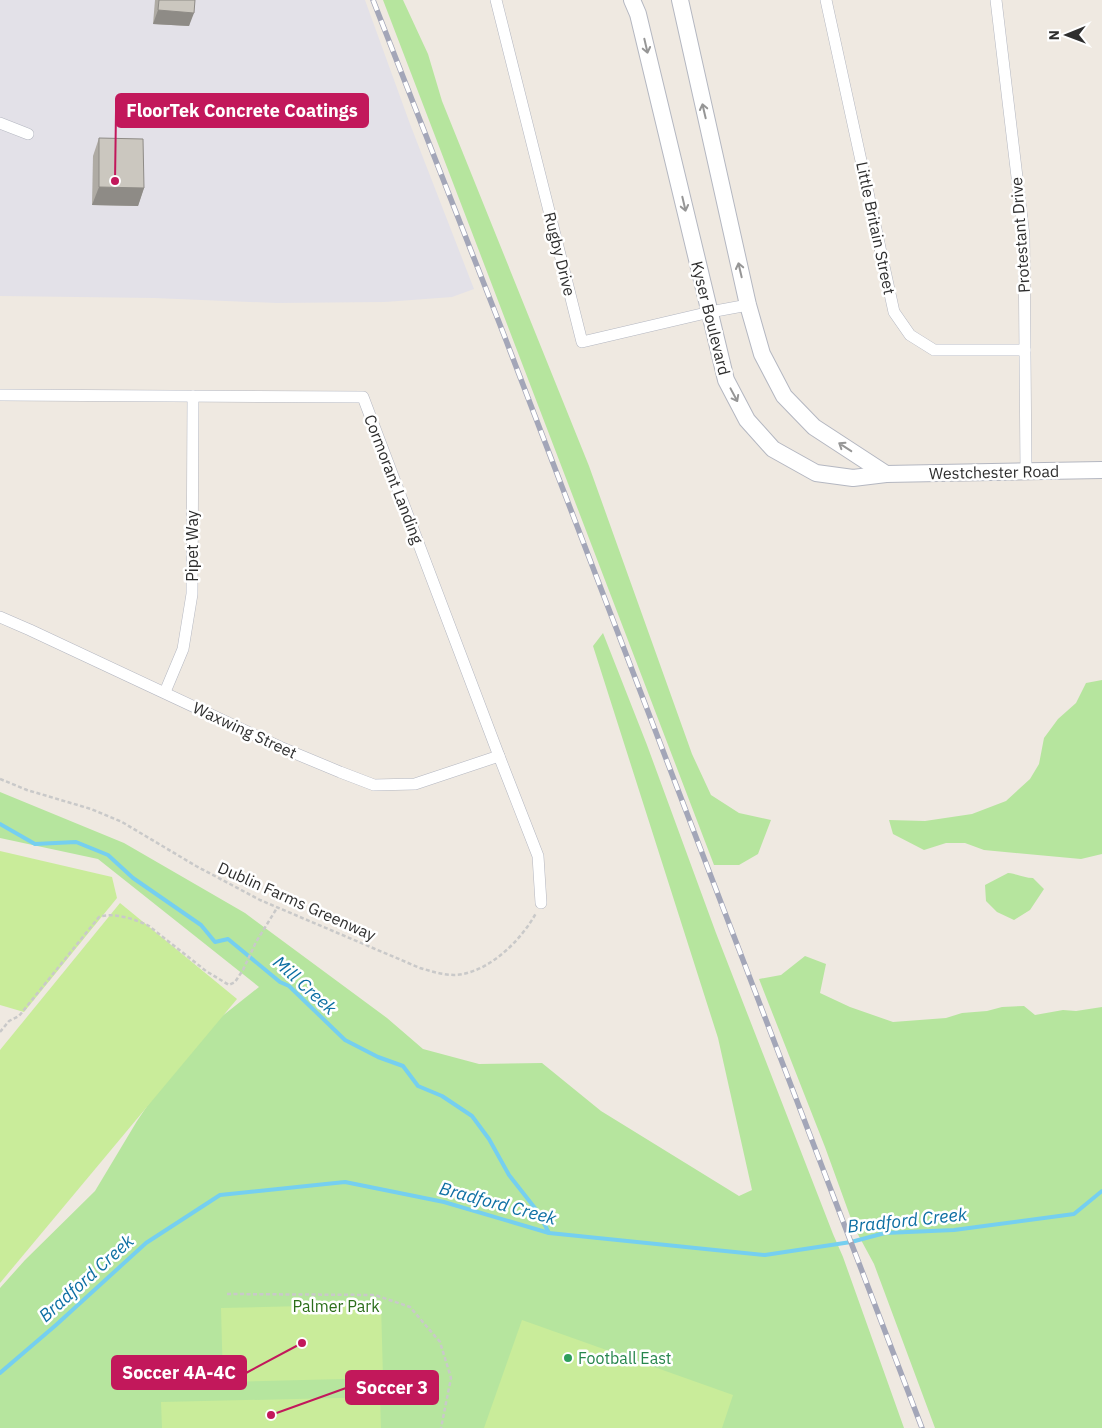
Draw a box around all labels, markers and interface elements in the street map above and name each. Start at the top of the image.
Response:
north arrow [1042,10,1092,60]
text: N [1045,30,1063,40]
one-way arrow [642,38,651,54]
callout: FloorTek Concrete Coatings [116,94,368,127]
text: FloorTek Concrete Coatings [126,99,358,122]
one-way arrow [699,103,709,119]
street label: Little Britain Street [852,160,900,296]
street label: Protestant Drive [1006,176,1034,294]
one-way arrow [680,196,689,212]
street label: Rugby Drive [540,210,580,298]
street label: Kyser Boulevard [687,259,735,377]
one-way arrow [735,262,744,278]
one-way arrow [730,387,739,402]
street label: Cormorant Landing [360,411,428,547]
one-way arrow [839,442,853,452]
street label: Westchester Road [929,461,1059,483]
street label: Pipet Way [182,510,202,582]
street label: Waxwing Street [190,697,300,763]
street label: Dublin Farms Greenway [215,857,379,945]
water label: Mill Creek [268,951,342,1020]
water label: Bradford Creek [437,1176,560,1230]
water label: Bradford Creek [846,1202,969,1238]
water label: Bradford Creek [34,1229,139,1327]
park label: Palmer Park [292,1296,380,1316]
place label: Football East [578,1348,671,1368]
marker: Football East [562,1352,574,1364]
callout: Soccer 4A-4C [112,1356,246,1389]
text: Soccer 4A-4C [122,1361,236,1384]
callout: Soccer 3 [346,1371,438,1404]
text: Soccer 3 [356,1376,428,1399]

